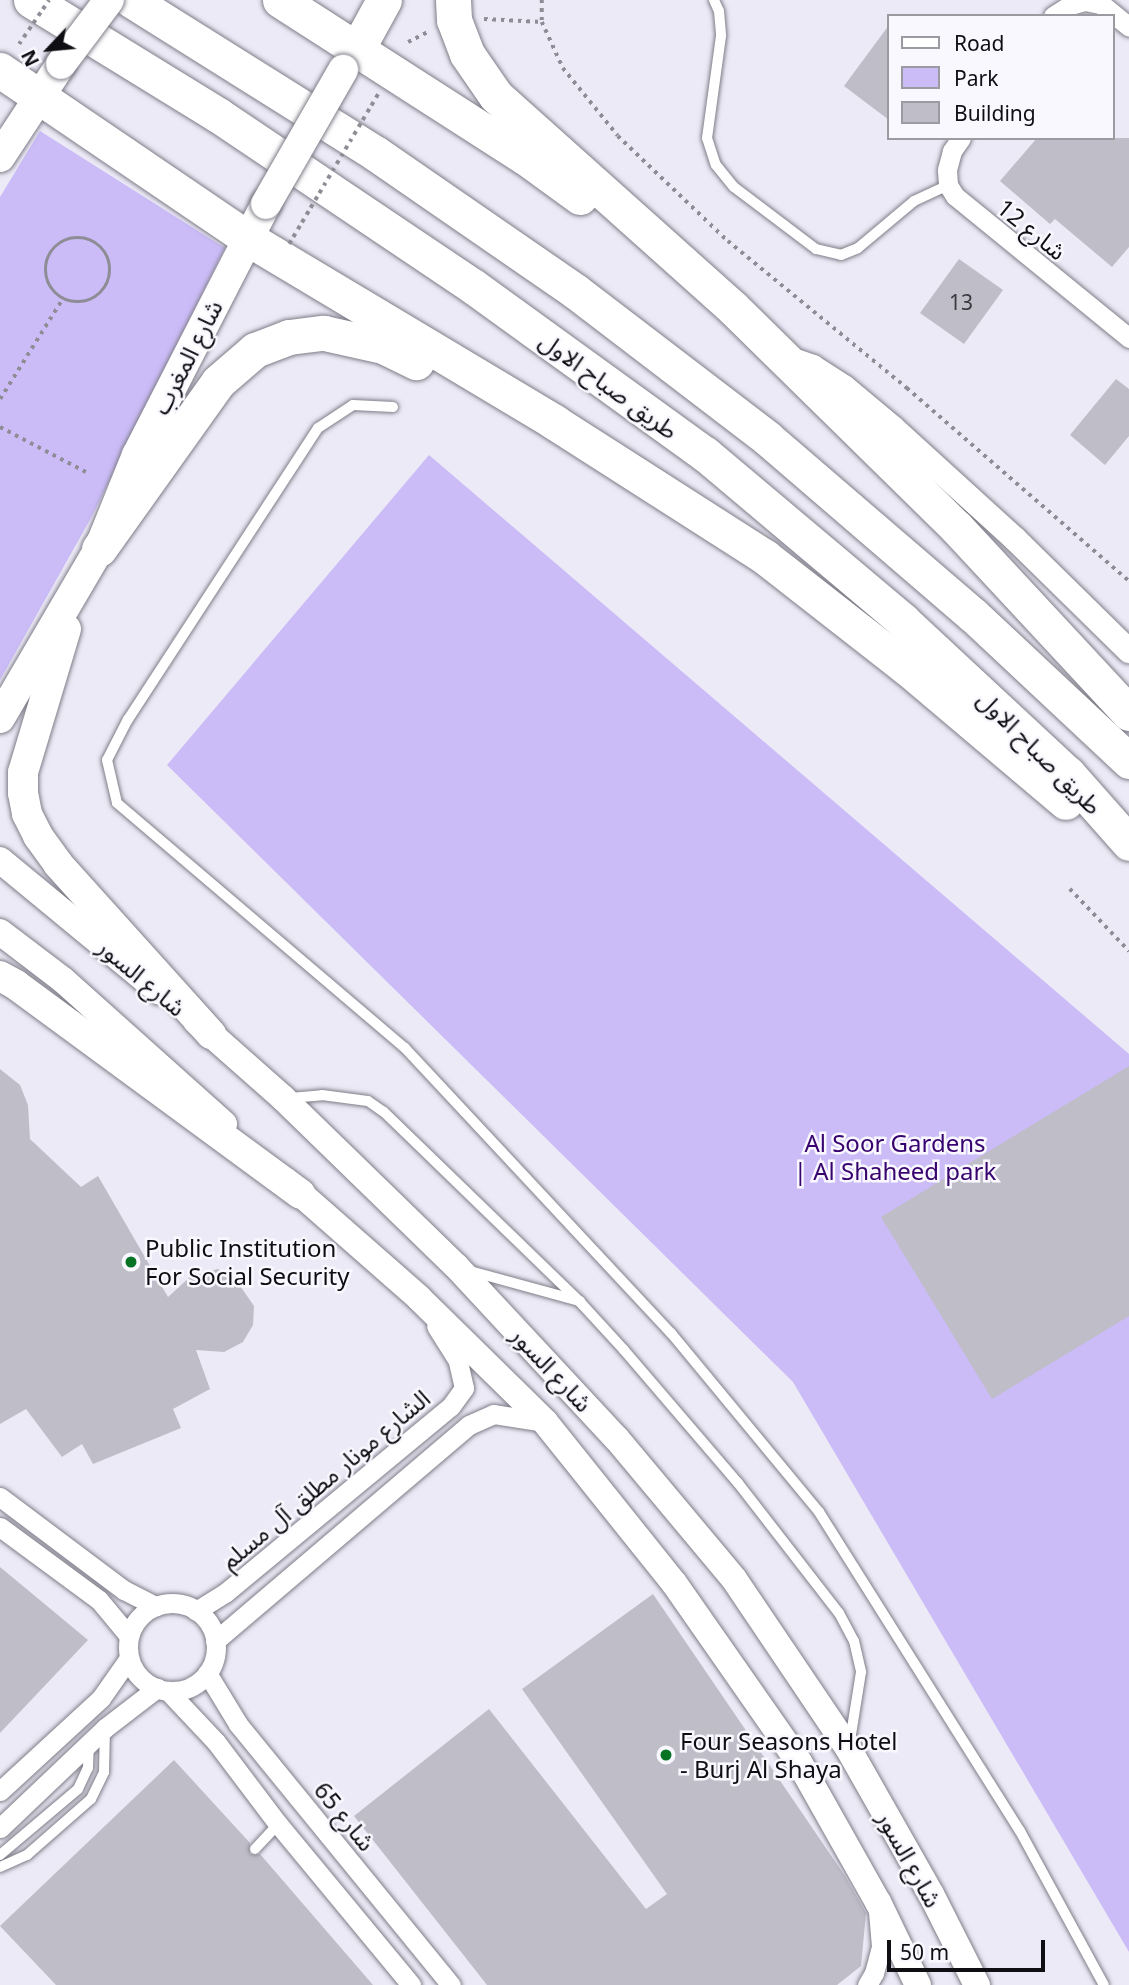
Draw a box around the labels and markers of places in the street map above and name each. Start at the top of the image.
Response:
place label: Public Institution For Social Security [145,1234,350,1290]
marker: Public Institution For Social Security [123,1254,139,1270]
place label: Four Seasons Hotel - Burj Al Shaya [680,1727,897,1783]
marker: Four Seasons Hotel - Burj Al Shaya [658,1747,674,1763]

